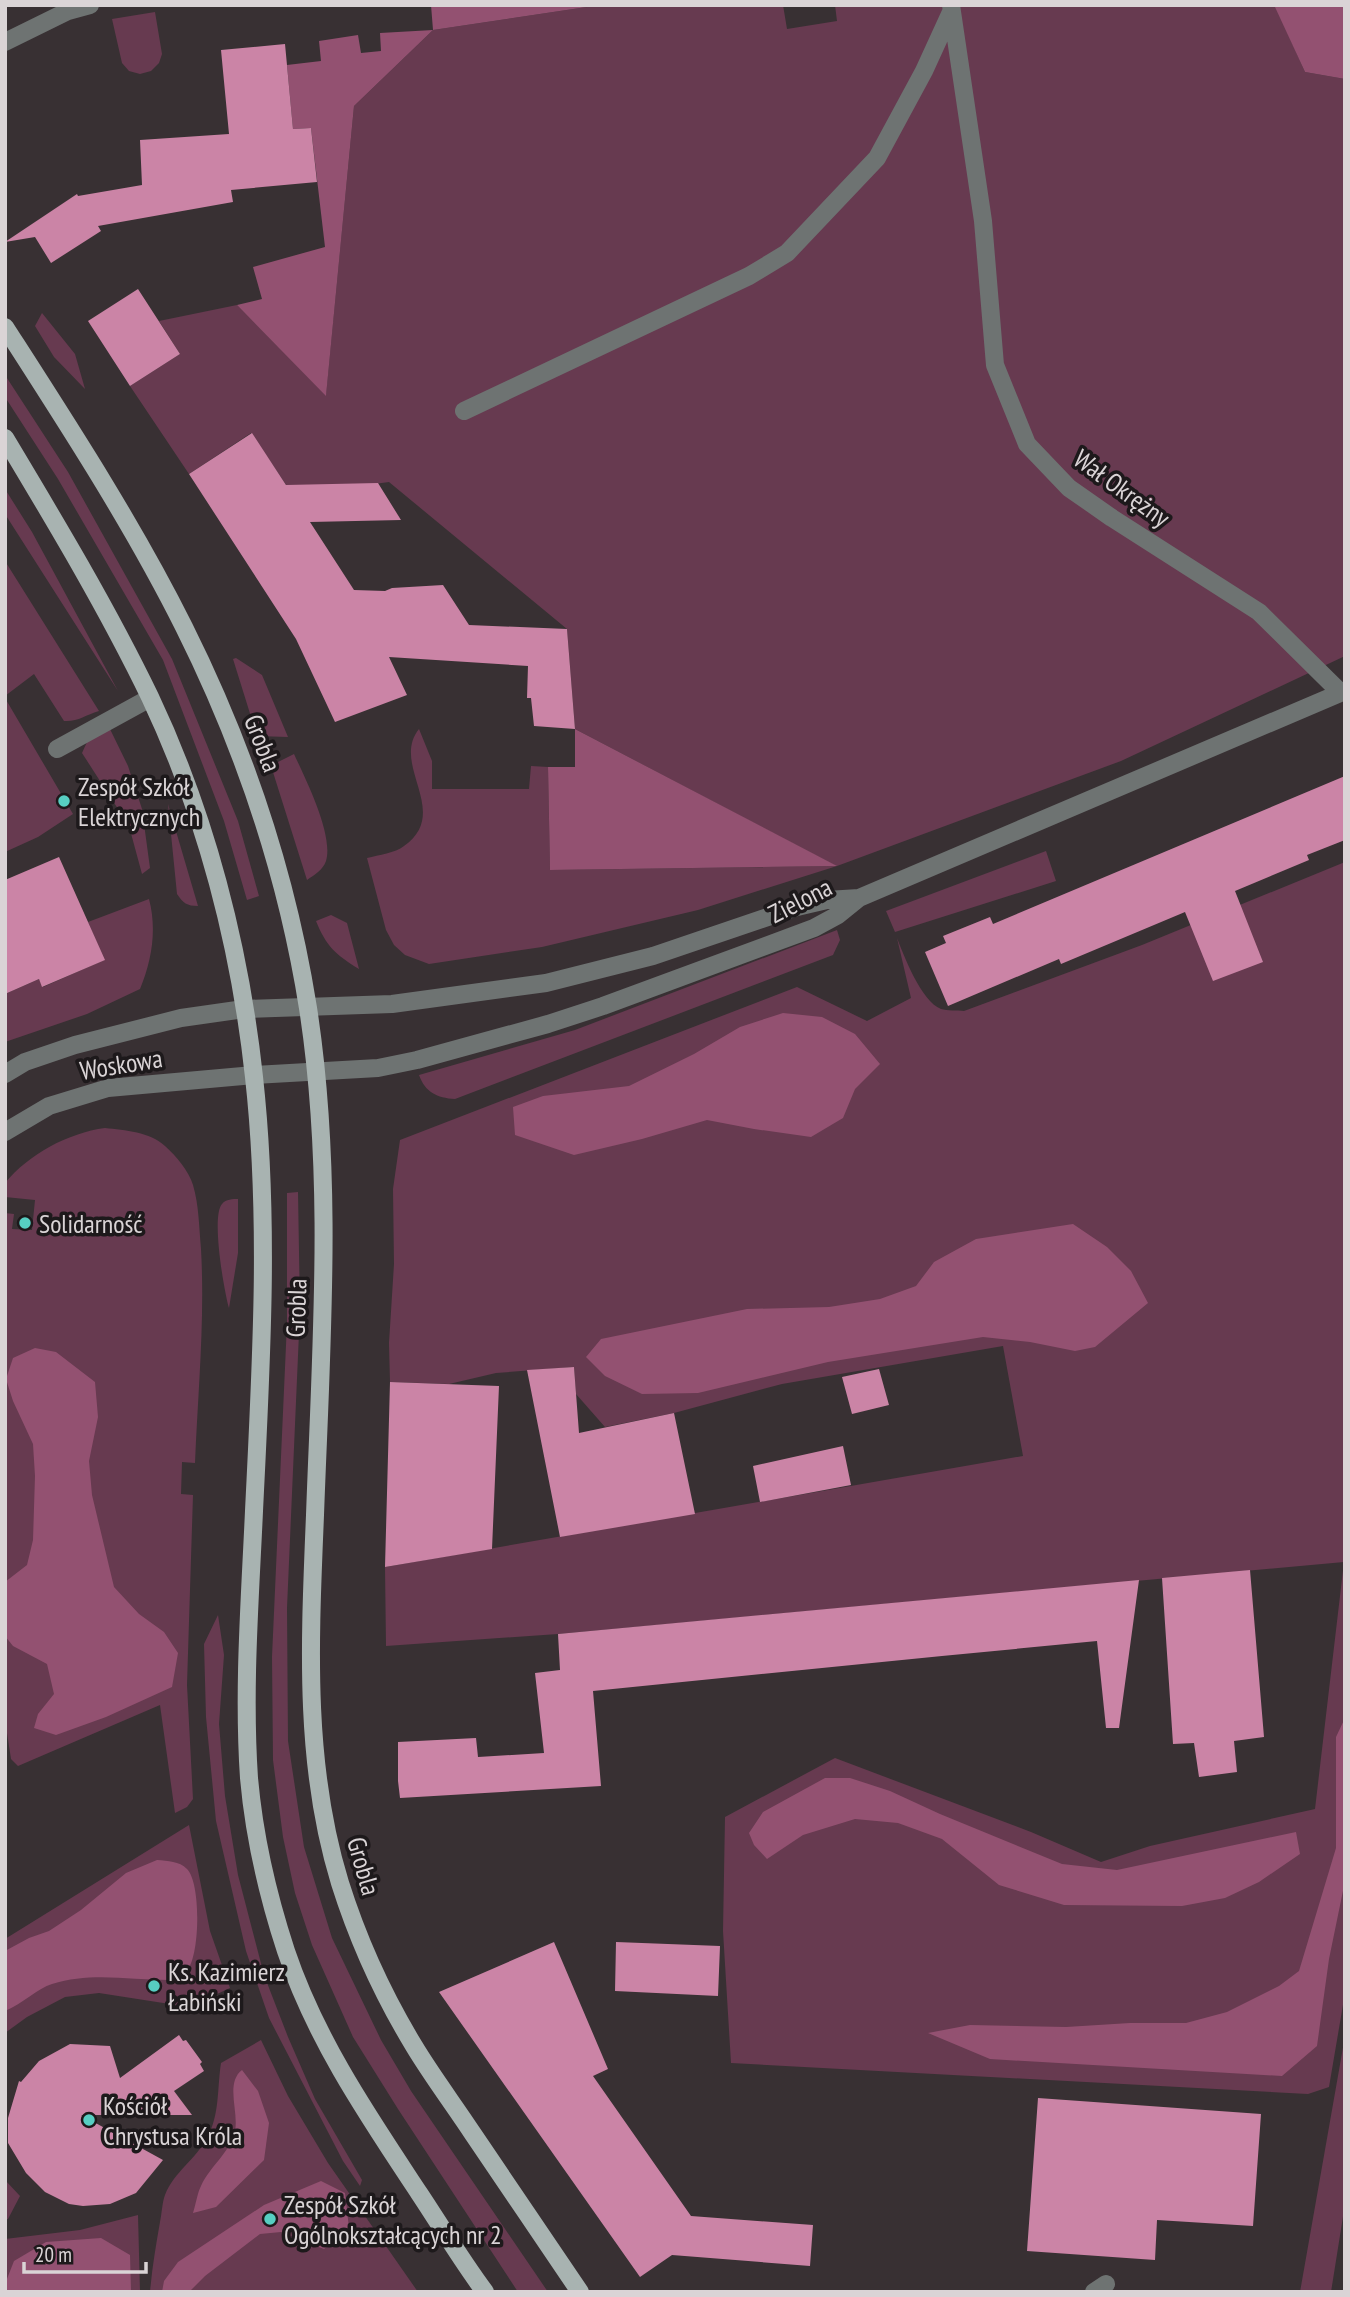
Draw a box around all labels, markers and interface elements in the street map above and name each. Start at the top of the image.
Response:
street label: Wał Okrężny [1067,442,1177,534]
street label: Grobla [237,710,289,776]
place label: Zespół Szkół Elektrycznych [78,770,200,833]
marker: Zespół Szkół Elektrycznych [56,793,72,809]
street label: Zielona [763,870,837,930]
street label: Woskowa [77,1041,165,1087]
place label: Solidarność [39,1207,143,1240]
marker: Solidarność [17,1215,33,1231]
street label: Grobla [278,1278,314,1338]
street label: Grobla [340,1833,388,1899]
place label: Ks. Kazimierz Łabiński [168,1955,285,2018]
marker: Ks. Kazimierz Łabiński [146,1978,162,1994]
place label: Kościół Chrystusa Króla [103,2089,242,2152]
marker: Kościół Chrystusa Króla [81,2112,97,2128]
place label: Zespół Szkół Ogólnokształcących nr 2 [284,2188,502,2251]
marker: Zespół Szkół Ogólnokształcących nr 2 [262,2211,278,2227]
scale bar [24,2230,147,2274]
text: 20 m [35,2241,72,2268]

